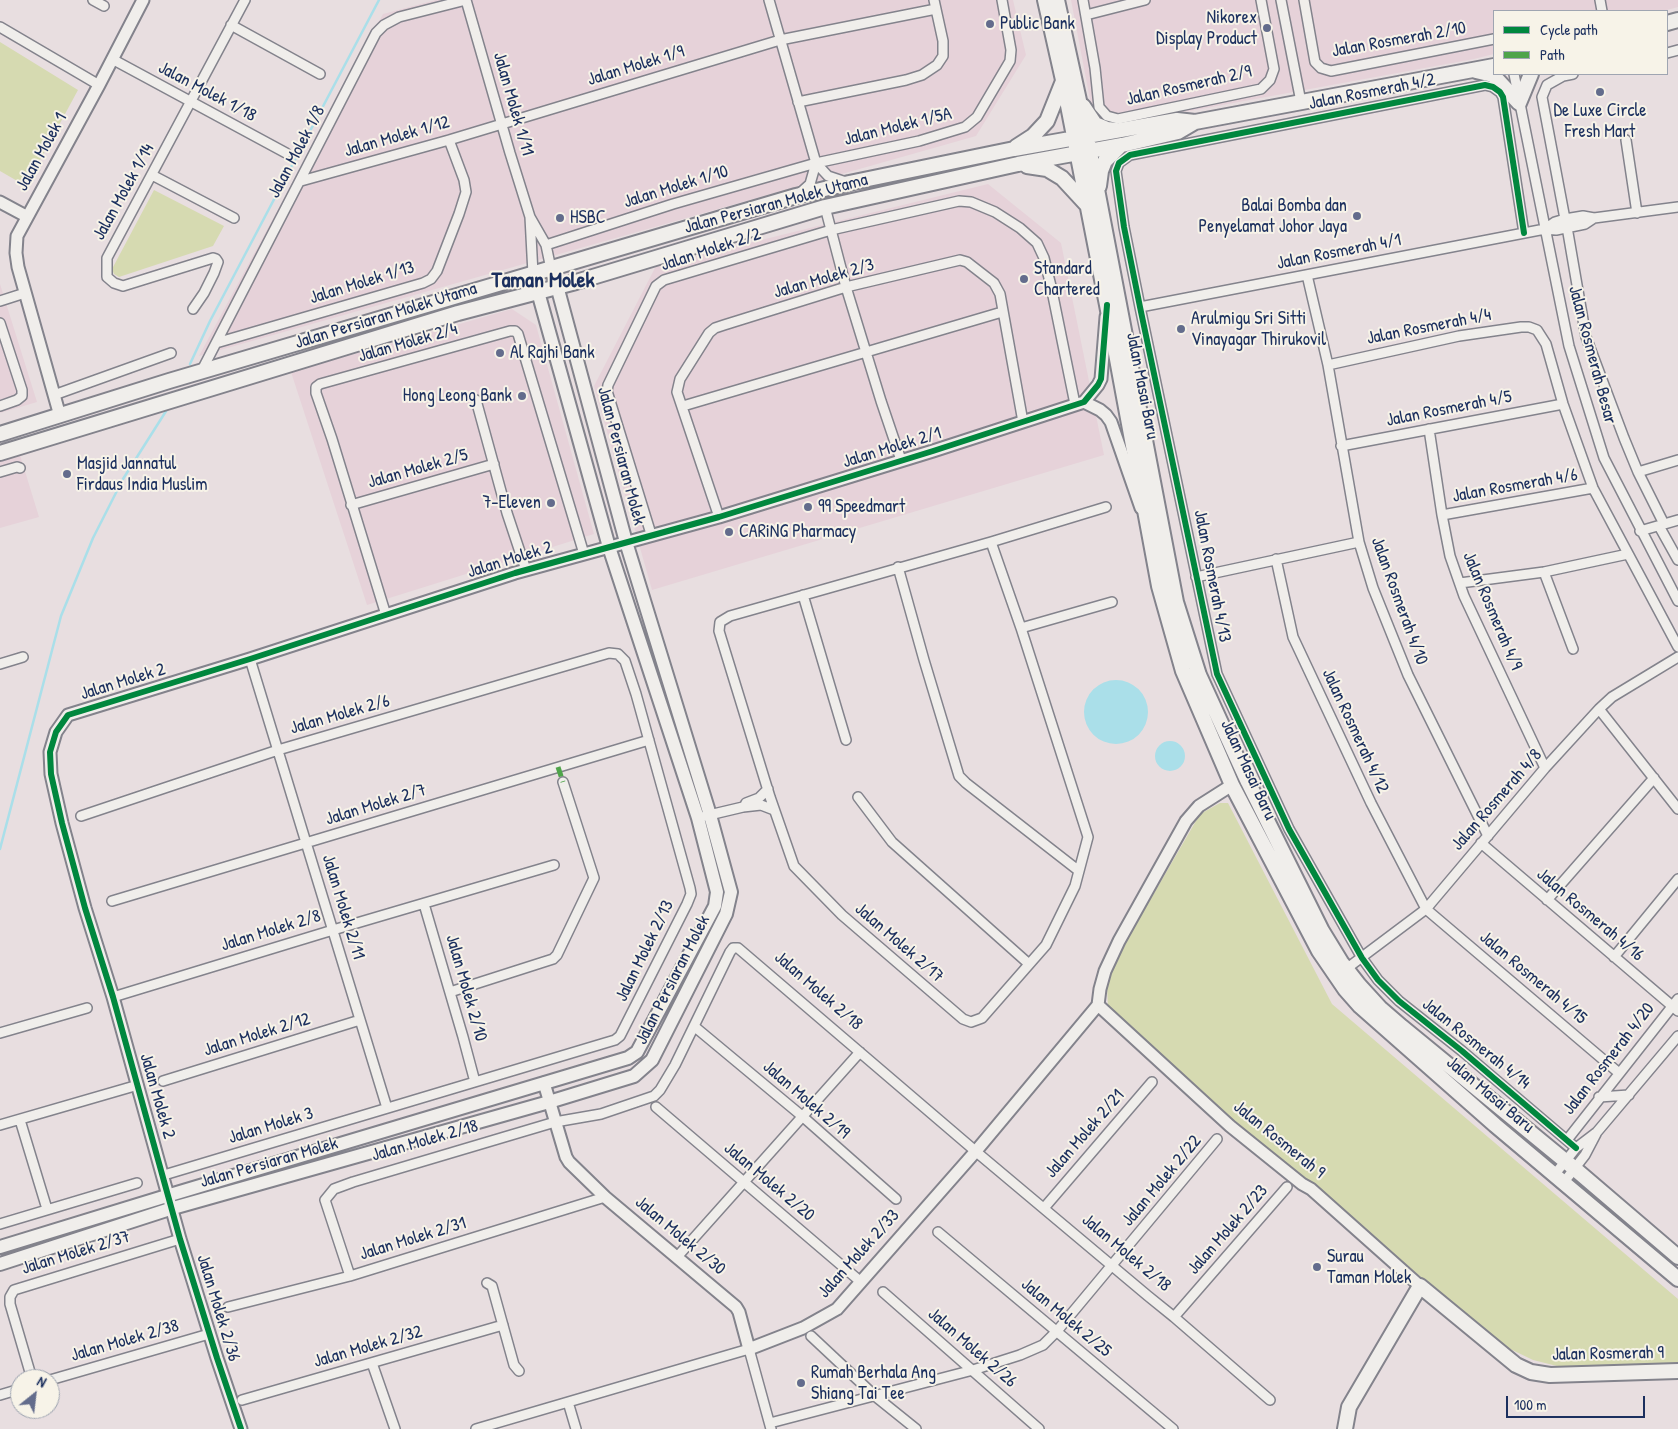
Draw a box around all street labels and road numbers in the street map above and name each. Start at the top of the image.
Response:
street label: Jalan Rosmerah 2/10 [1330,18,1468,62]
street label: Jalan Molek 1/9 [585,41,687,91]
street label: Jalan Molek 1/11 [488,50,538,158]
street label: Jalan Molek 1/18 [154,57,260,127]
street label: Jalan Rosmerah 2/9 [1124,61,1254,111]
street label: Jalan Rosmerah 4/2 [1307,69,1437,115]
street label: Jalan Molek 1/8 [264,102,330,202]
street label: Jalan Molek 1/5A [842,103,954,151]
street label: Jalan Molek 1 [12,109,72,195]
street label: Jalan Molek 1/12 [342,112,452,162]
street label: Jalan Molek 1/14 [89,140,159,244]
street label: Jalan Molek 1/10 [621,161,731,213]
street label: Jalan Persiaran Molek Utama [682,169,870,239]
street label: Jalan Molek 2/2 [658,224,764,276]
street label: Jalan Rosmerah 4/1 [1275,229,1403,275]
street label: Jalan Molek 2/3 [771,254,877,304]
street label: Jalan Molek 1/13 [307,257,417,309]
street label: Jalan Persiaran Molek Utama [293,278,479,354]
street label: Jalan Rosmerah Besar [1563,283,1621,427]
street label: Jalan Rosmerah 4/4 [1365,304,1493,350]
street label: Jalan Molek 2/4 [356,319,460,367]
street label: Jalan Masai Baru [1121,331,1163,441]
street label: Jalan Persiaran Molek [592,385,650,527]
street label: Jalan Rosmerah 4/5 [1384,386,1514,432]
street label: Jalan Molek 2/1 [840,423,944,473]
street label: Jalan Molek 2/5 [366,444,470,494]
street label: Jalan Rosmerah 4/6 [1451,464,1579,508]
street label: Jalan Rosmerah 4/13 [1189,508,1235,644]
street label: Jalan Rosmerah 4/10 [1366,534,1432,668]
street label: Jalan Molek 2 [465,537,555,583]
street label: Jalan Rosmerah 4/9 [1457,549,1527,673]
street label: Jalan Molek 2 [78,659,168,705]
street label: Jalan Rosmerah 4/12 [1317,665,1393,797]
street label: Jalan Molek 2/6 [288,690,392,740]
street label: Jalan Masai Baru [1215,716,1281,824]
street label: Jalan Rosmerah 4/8 [1447,745,1547,855]
street label: Jalan Molek 2/7 [323,779,429,831]
street label: Jalan Molek 2/11 [317,852,369,962]
street label: Jalan Rosmerah 4/16 [1532,864,1648,966]
street label: Jalan Molek 2/13 [611,897,679,1005]
street label: Jalan Molek 2/17 [850,898,948,988]
street label: Jalan Molek 2/8 [218,906,324,956]
street label: Jalan Persiaran Molek [631,912,715,1048]
street label: Jalan Rosmerah 4/15 [1475,927,1591,1029]
street label: Jalan Molek 2/10 [440,932,492,1044]
street label: Jalan Molek 2/18 [770,947,866,1035]
street label: Jalan Rosmerah 4/14 [1418,994,1534,1094]
street label: Jalan Rosmerah 4/20 [1559,999,1659,1119]
street label: Jalan Molek 2/12 [201,1009,313,1061]
street label: Jalan Molek 2 [135,1051,179,1141]
street label: Jalan Masai Baru [1442,1052,1538,1138]
street label: Jalan Molek 2/19 [758,1056,854,1144]
street label: Jalan Molek 2/21 [1041,1085,1129,1183]
street label: Jalan Rosmerah 9 [1229,1096,1329,1184]
street label: Jalan Molek 3 [226,1103,316,1149]
street label: Jalan Molek 2/18 [369,1115,481,1167]
street label: Jalan Molek 2/22 [1118,1131,1206,1231]
street label: Jalan Persiaran Molek [198,1133,340,1193]
street label: Jalan Molek 2/20 [719,1138,819,1226]
street label: Jalan Molek 2/23 [1183,1181,1273,1279]
street label: Jalan Molek 2/30 [630,1192,730,1280]
street label: Jalan Molek 2/33 [814,1205,904,1303]
street label: Jalan Molek 2/18 [1077,1209,1175,1297]
street label: Jalan Molek 2/31 [357,1213,469,1265]
street label: Jalan Molek 2/37 [19,1226,133,1280]
street label: Jalan Molek 2/36 [191,1252,245,1364]
street label: Jalan Molek 2/25 [1016,1274,1116,1362]
street label: Jalan Molek 2/26 [923,1303,1021,1393]
street label: Jalan Molek 2/38 [69,1315,181,1367]
street label: Jalan Molek 2/32 [311,1321,425,1373]
street label: Jalan Rosmerah 9 [1552,1342,1664,1366]

